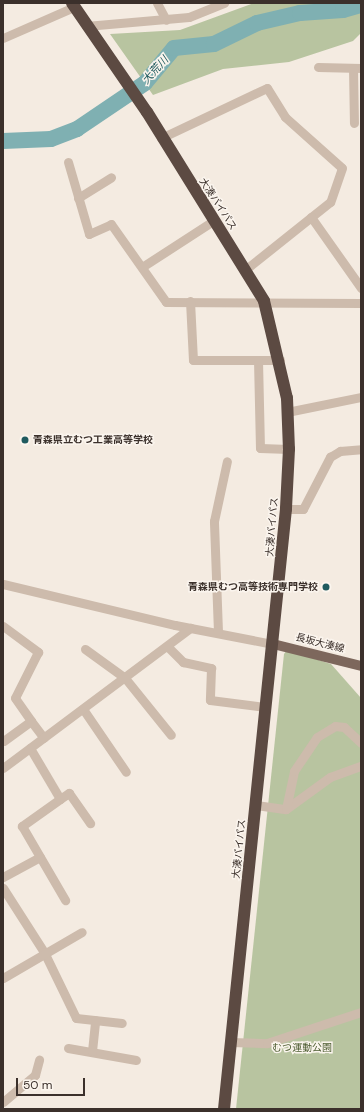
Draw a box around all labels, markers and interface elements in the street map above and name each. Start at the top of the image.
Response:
water label: 大荒川 [139,53,171,87]
street label: 大湊バイパス [197,176,239,232]
place label: 青森県立むつ工業高等学校 [33,434,153,446]
marker: 青森県立むつ工業高等学校 [20,435,30,445]
street label: 大湊バイパス [263,497,281,557]
place label: 青森県むつ高等技術専門学校 [188,581,318,593]
marker: 青森県むつ高等技術専門学校 [321,582,331,592]
street label: 長坂大湊線 [294,631,346,655]
street label: 大湊バイパス [230,819,248,879]
park label: むつ運動公園 [272,1042,332,1054]
scale bar [18,1070,87,1096]
text: 50 m [23,1077,52,1093]

